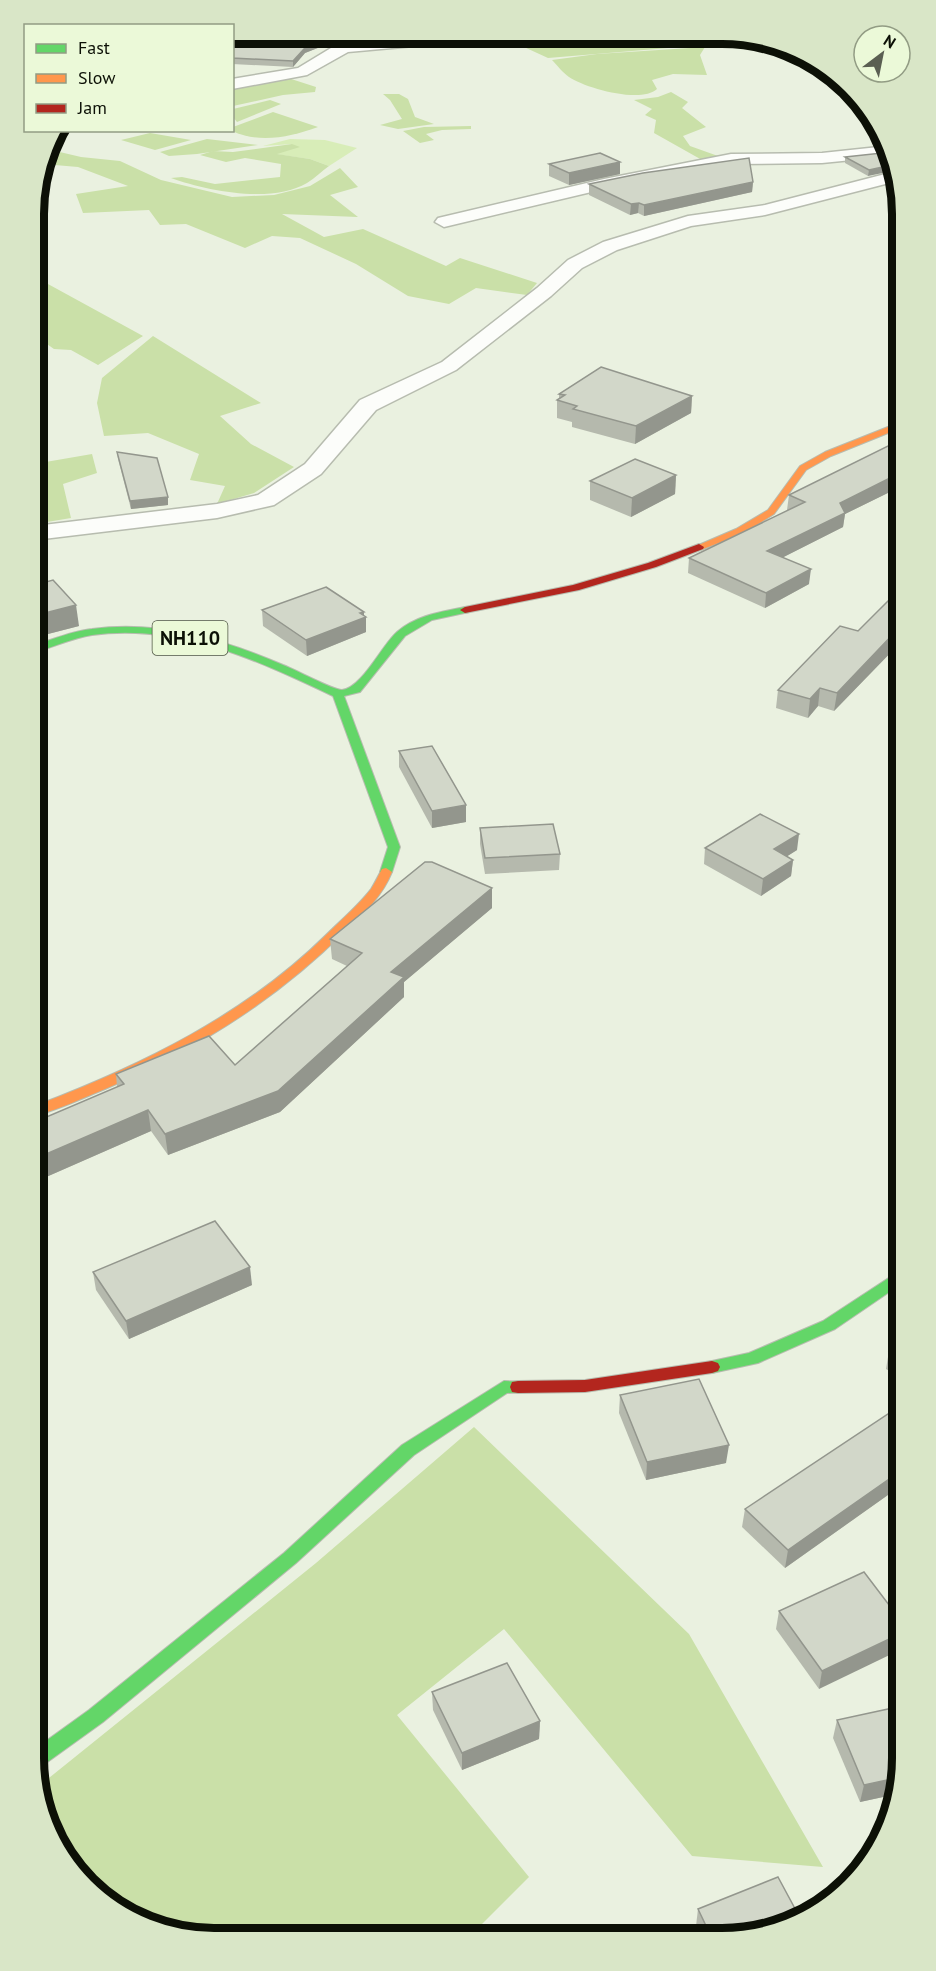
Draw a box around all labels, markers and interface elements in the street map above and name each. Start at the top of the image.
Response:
legend [24,24,234,132]
north arrow [852,24,912,84]
text: N [880,30,900,53]
text: Fast [78,36,110,59]
text: Slow [78,66,116,89]
text: Jam [77,96,107,119]
road number: NH110 [152,621,228,655]

